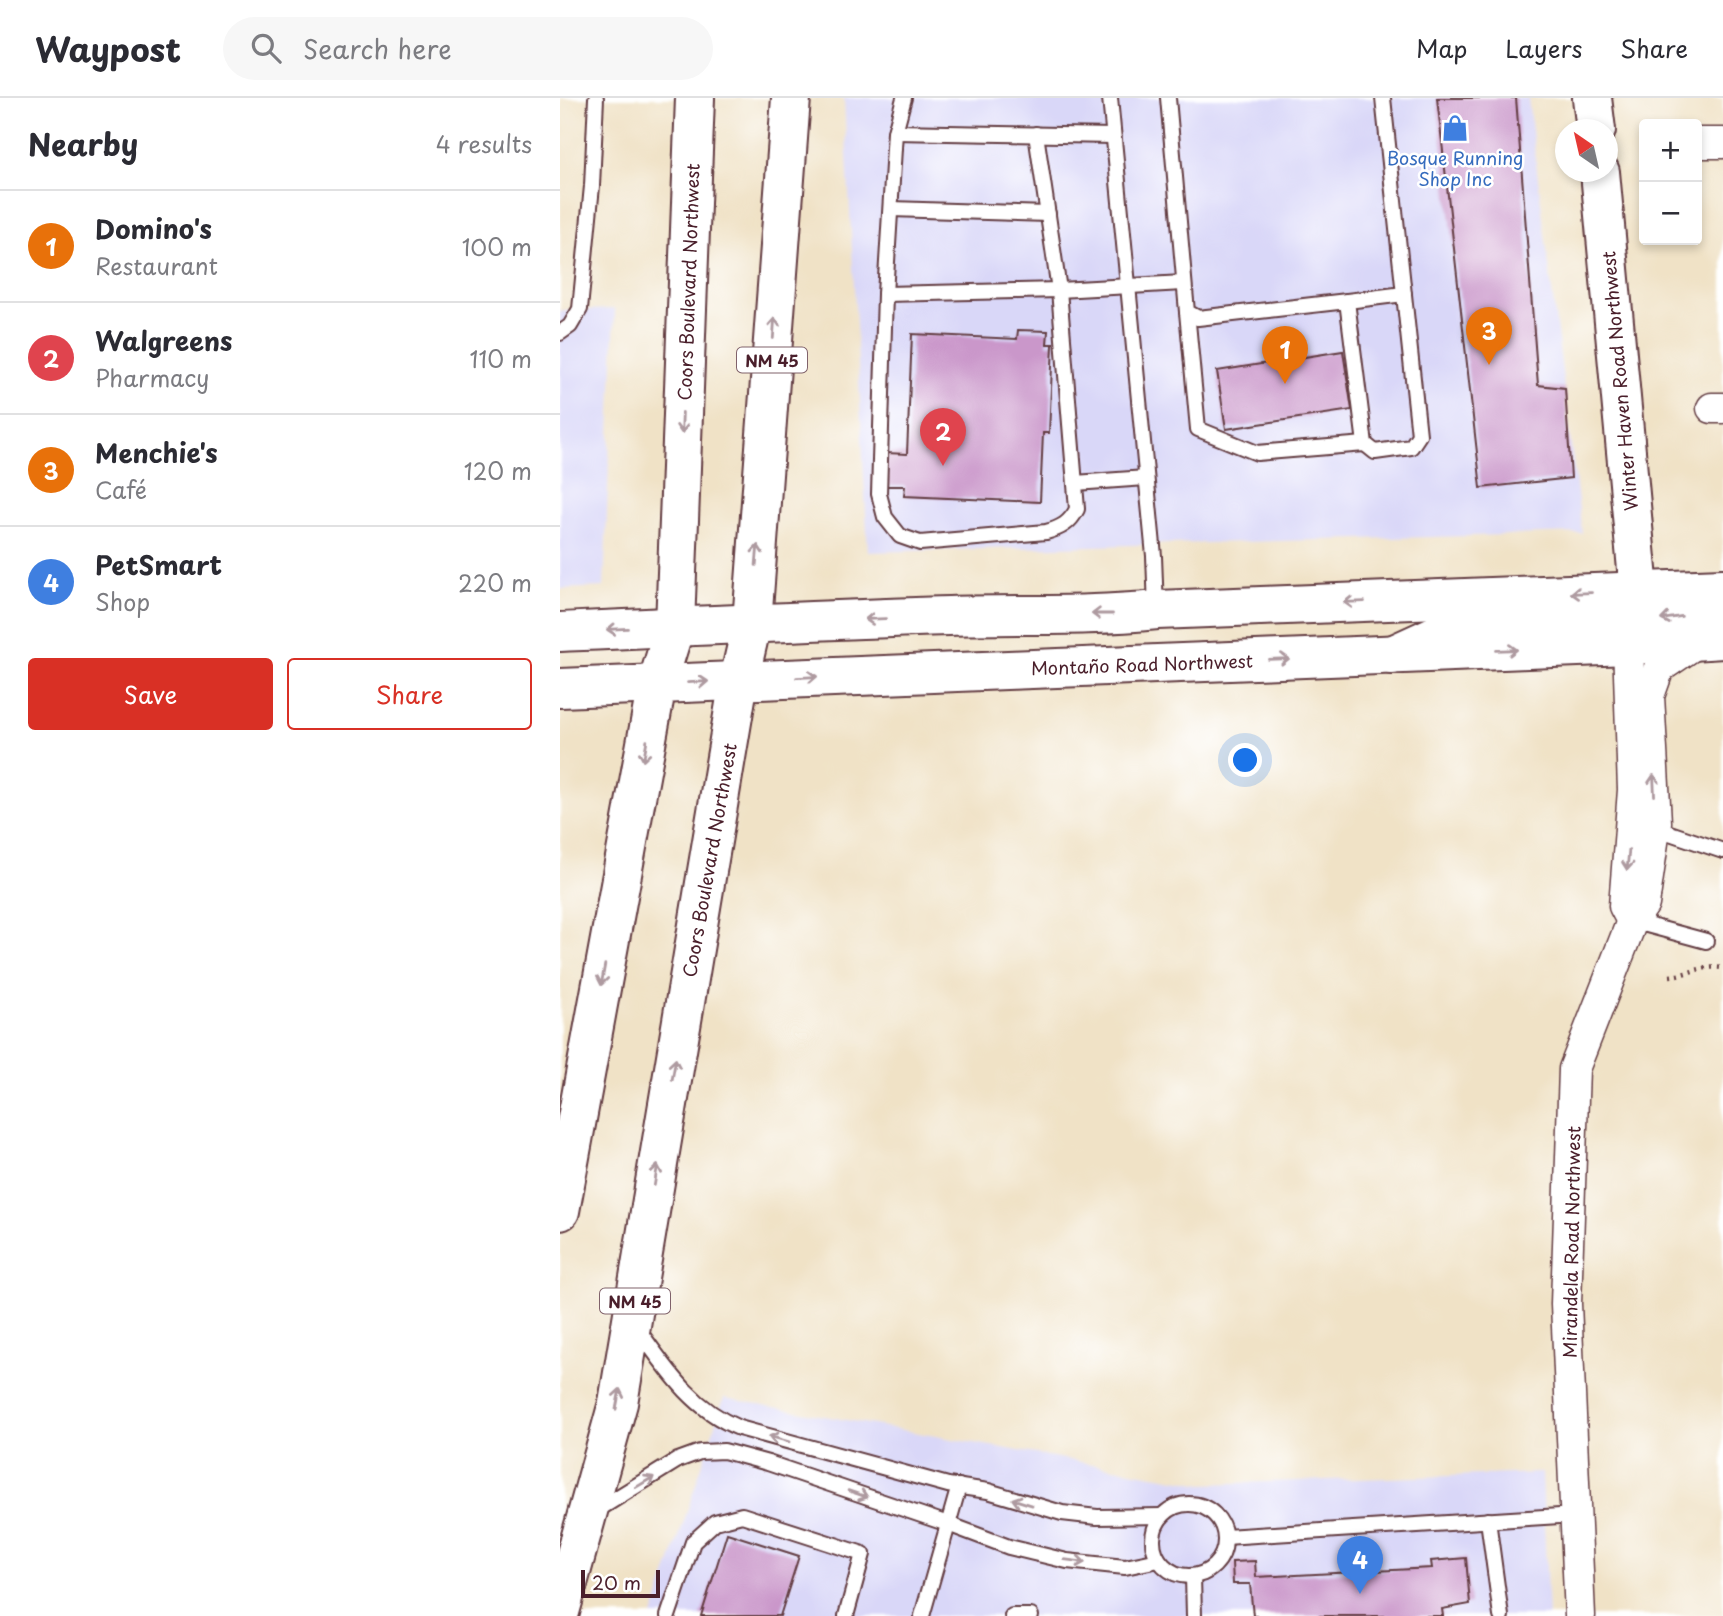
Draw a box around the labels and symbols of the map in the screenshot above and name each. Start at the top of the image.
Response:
shop icon: Bosque Running Shop Inc [1440,113,1470,143]
north arrow [1555,119,1618,182]
place label: Bosque Running Shop Inc [1387,144,1523,192]
street label: Coors Boulevard Northwest [670,163,706,401]
street label: Winter Haven Road Northwest [1594,250,1644,512]
pin: 3 [1466,307,1512,365]
one-way arrow [768,317,781,340]
pin: 1 [1262,326,1308,384]
road number: NM 45 [737,348,807,372]
pin: 2 [920,408,966,466]
one-way arrow [676,412,689,435]
one-way arrow [751,544,764,566]
one-way arrow [1570,587,1593,600]
one-way arrow [1343,596,1366,609]
one-way arrow [1091,607,1114,621]
one-way arrow [864,612,887,625]
one-way arrow [1660,612,1683,625]
one-way arrow [606,623,629,636]
one-way arrow [1495,644,1518,657]
street label: Montaño Road Northwest [1031,647,1253,681]
one-way arrow [1268,652,1291,665]
one-way arrow [795,670,818,683]
one-way arrow [686,675,709,688]
one-way arrow [637,739,651,762]
street label: Coors Boulevard Northwest [675,741,743,979]
your location [1228,743,1262,777]
one-way arrow [1647,774,1660,796]
one-way arrow [1621,849,1634,871]
one-way arrow [596,963,610,986]
one-way arrow [668,1058,681,1081]
street label: Mirandela Road Northwest [1555,1126,1587,1358]
one-way arrow [650,1164,663,1187]
road number: NM 45 [600,1288,670,1314]
one-way arrow [612,1388,625,1411]
one-way arrow [768,1432,790,1445]
one-way arrow [635,1474,655,1488]
one-way arrow [847,1489,869,1502]
one-way arrow [1012,1494,1034,1507]
pin: 4 [1337,1536,1383,1594]
one-way arrow [1063,1555,1086,1568]
scale bar [581,1567,660,1599]

